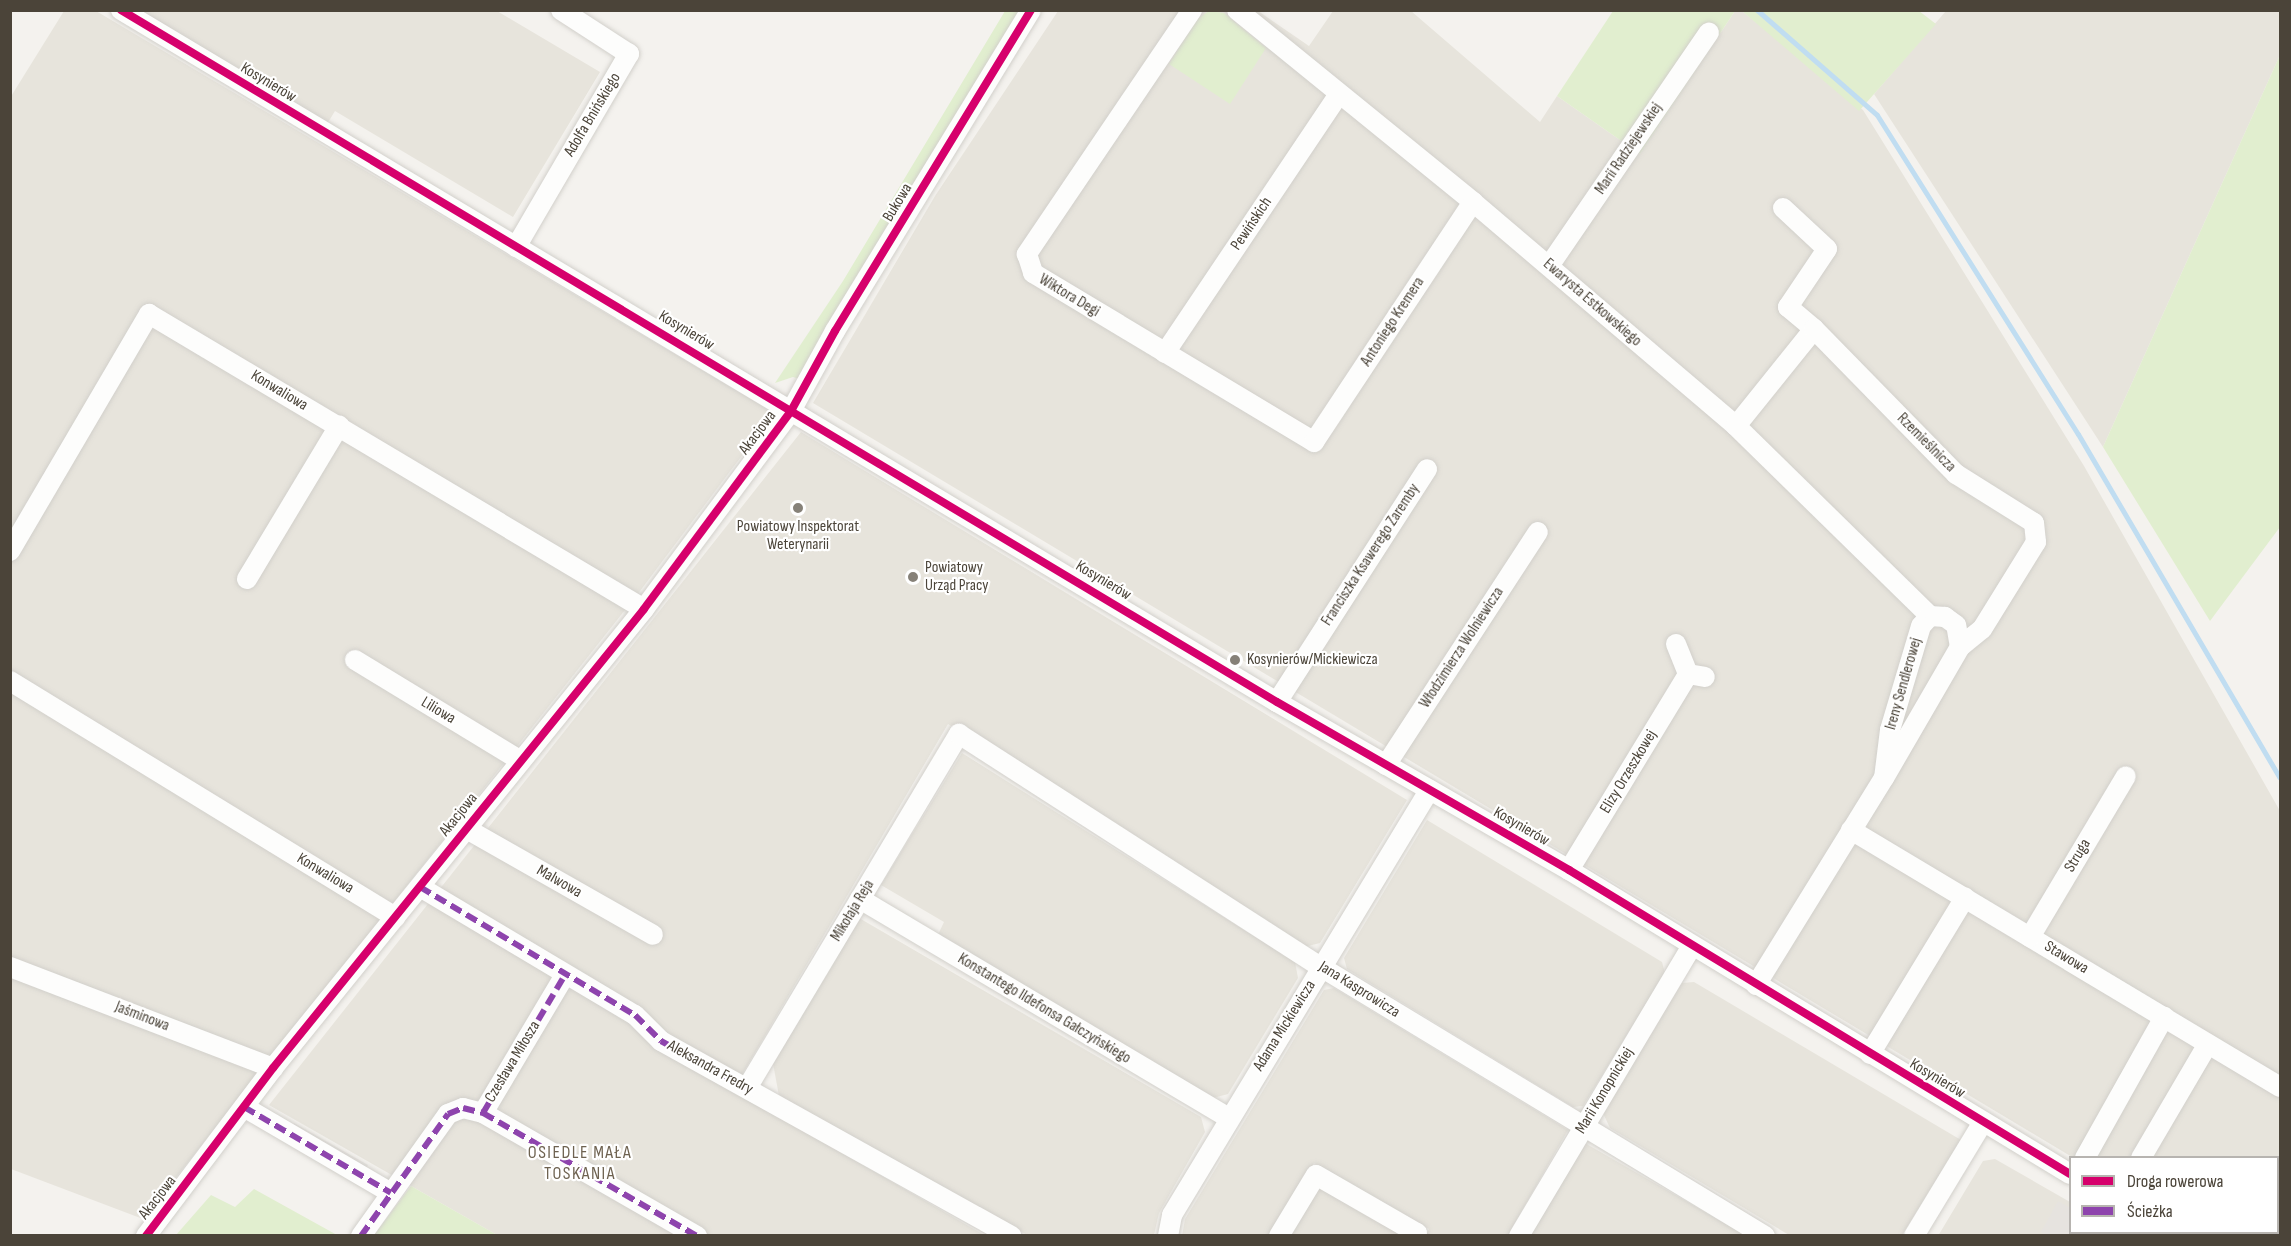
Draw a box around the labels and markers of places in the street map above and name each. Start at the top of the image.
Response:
marker: Powiatowy Inspektorat Weterynarii [791,501,805,515]
place label: Powiatowy Inspektorat Weterynarii [737,517,859,555]
place label: Powiatowy Urząd Pracy [925,558,988,596]
marker: Powiatowy Urząd Pracy [906,570,920,584]
place label: Kosynierów/Mickiewicza [1247,650,1378,670]
marker: Kosynierów/Mickiewicza [1228,653,1242,667]

